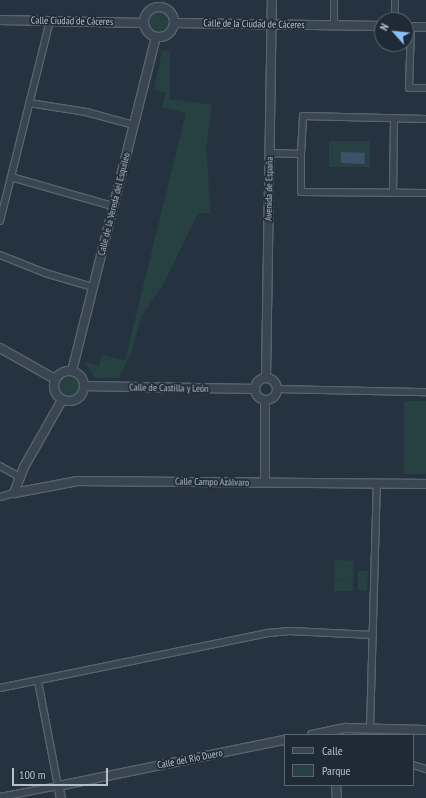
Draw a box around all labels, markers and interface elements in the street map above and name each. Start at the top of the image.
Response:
north arrow [374,12,414,52]
street label: Calle Ciudad de Cáceres [31,14,113,28]
street label: Calle de la Ciudad de Cáceres [203,17,305,31]
text: N [377,21,392,33]
street label: Calle de la Vereda del Esquileo [95,151,133,257]
street label: Avenida de España [262,157,276,221]
street label: Calle de Castilla y León [129,381,209,395]
street label: Calle Campo Azálvaro [175,475,249,489]
legend [284,734,414,786]
text: Calle [322,743,343,758]
street label: Calle del Río Duero [156,747,224,771]
scale bar [14,760,110,786]
text: Parque [322,763,351,778]
text: 100 m [19,767,46,782]

